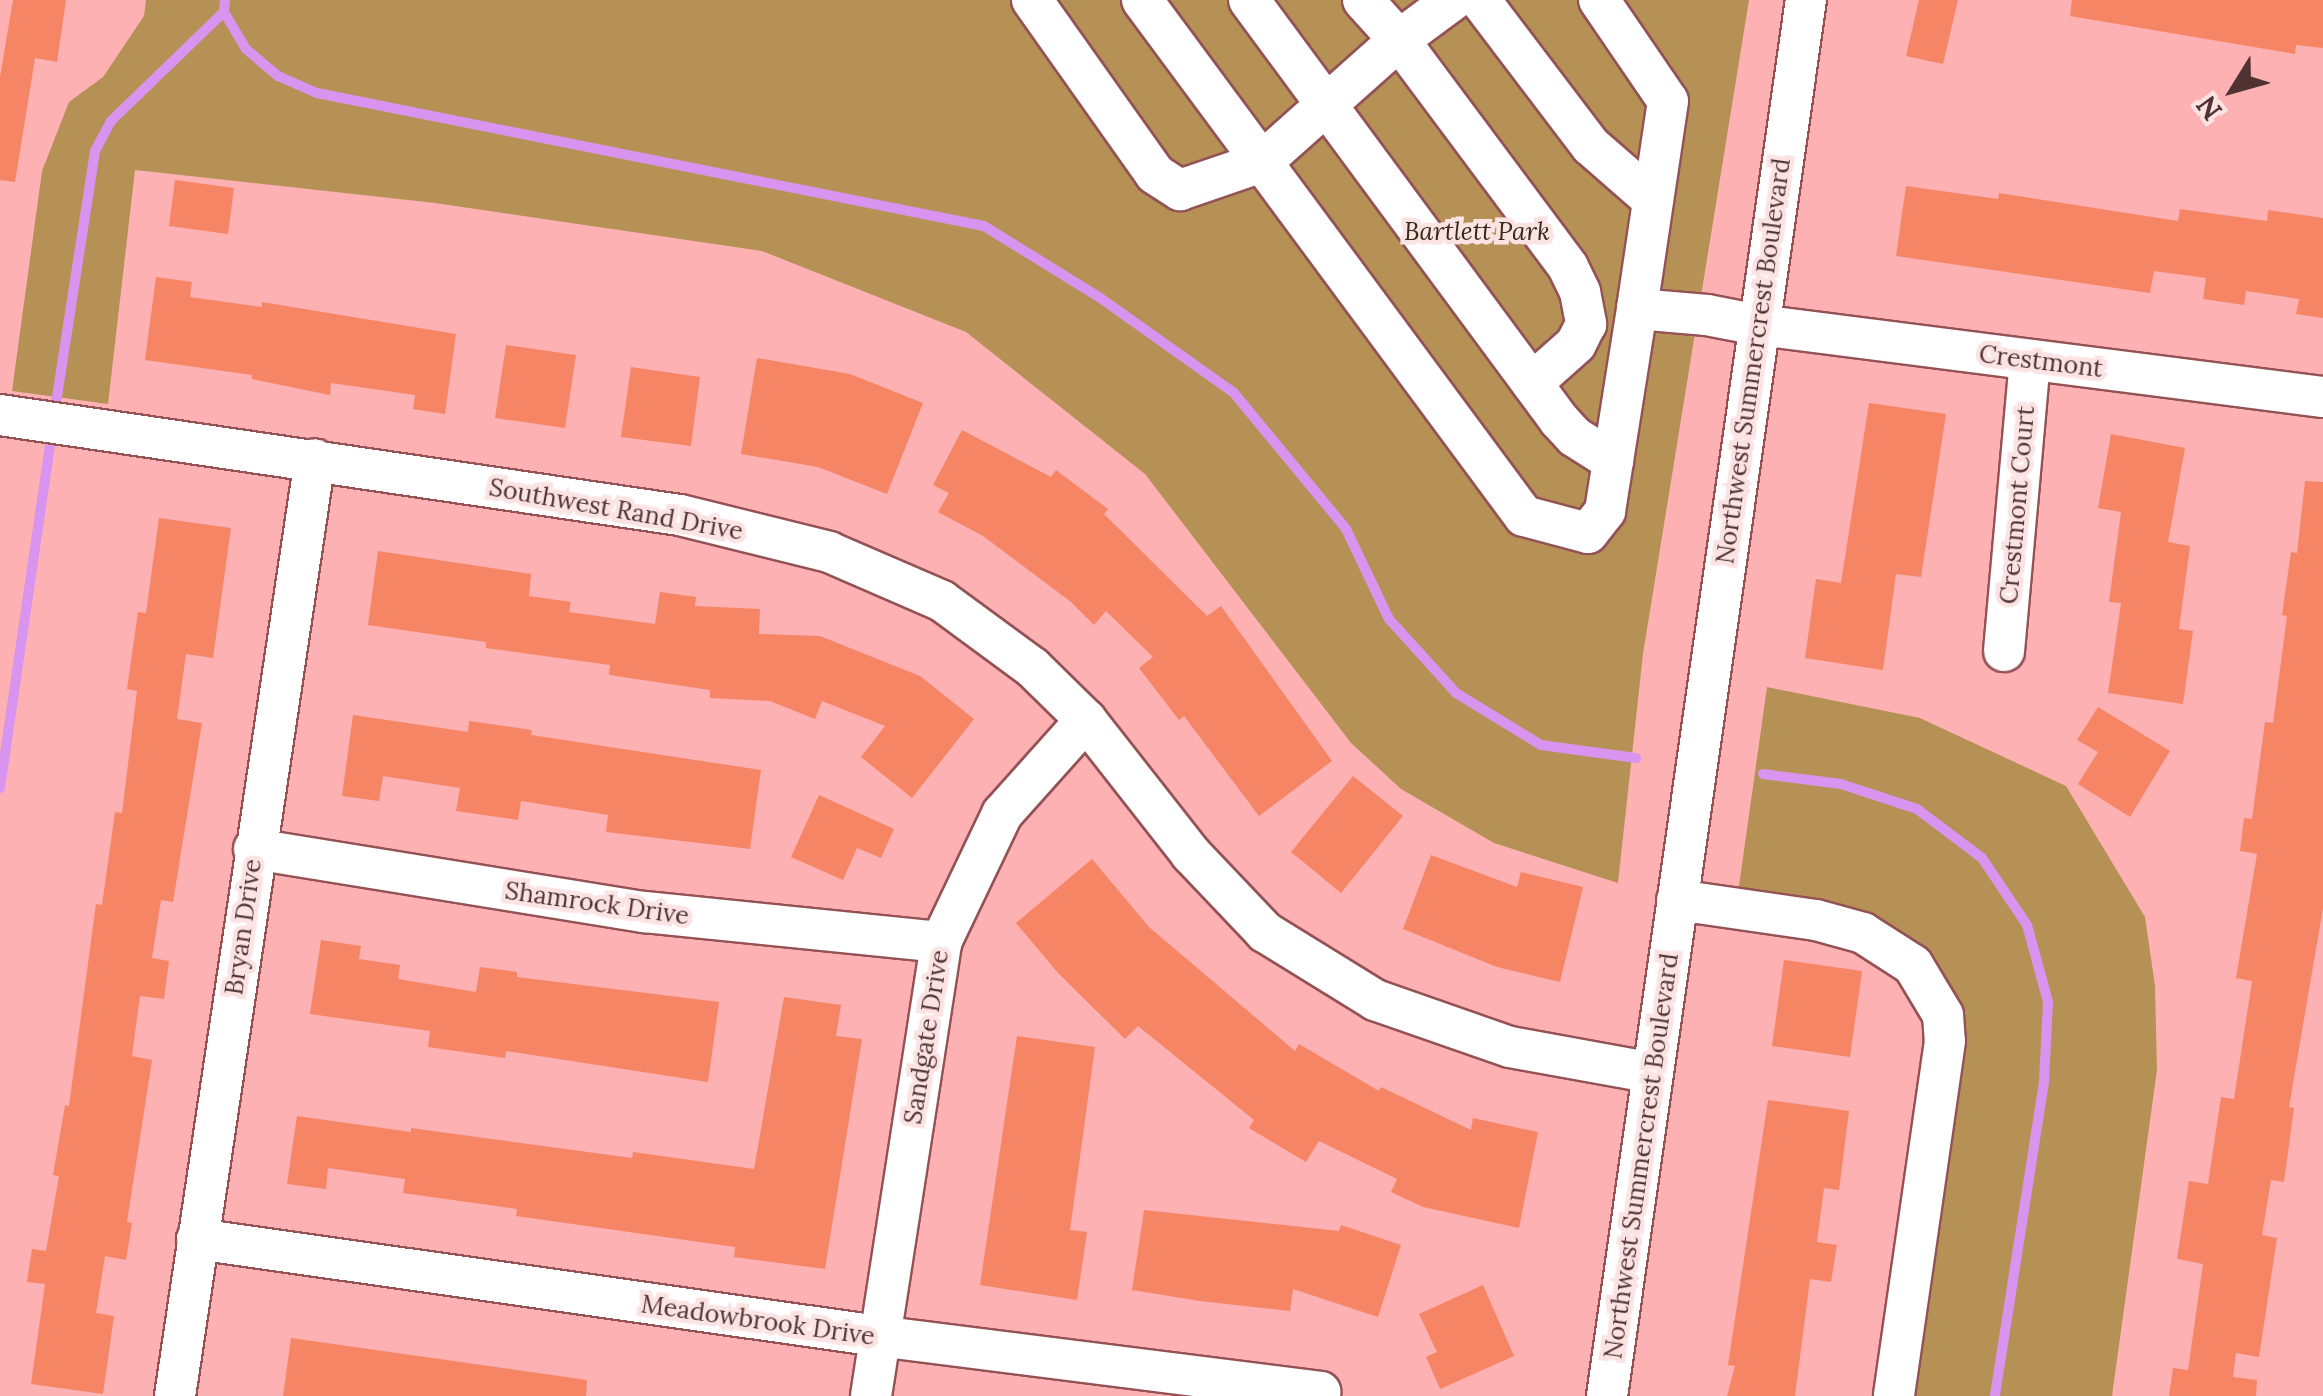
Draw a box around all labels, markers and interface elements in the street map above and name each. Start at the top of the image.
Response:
north arrow [2183,40,2283,140]
text: N [2188,89,2230,128]
street label: Northwest Summercrest Boulevard [1710,156,1796,566]
park label: Bartlett Park [1404,216,1550,246]
street label: Crestmont [1977,339,2105,383]
street label: Crestmont Court [1993,405,2041,605]
street label: Southwest Rand Drive [487,472,745,546]
street label: Bryan Drive [219,857,267,997]
street label: Shamrock Drive [503,875,691,931]
street label: Sandgate Drive [897,948,955,1126]
street label: Northwest Summercrest Boulevard [1598,951,1684,1361]
street label: Meadowbrook Drive [639,1289,877,1351]

